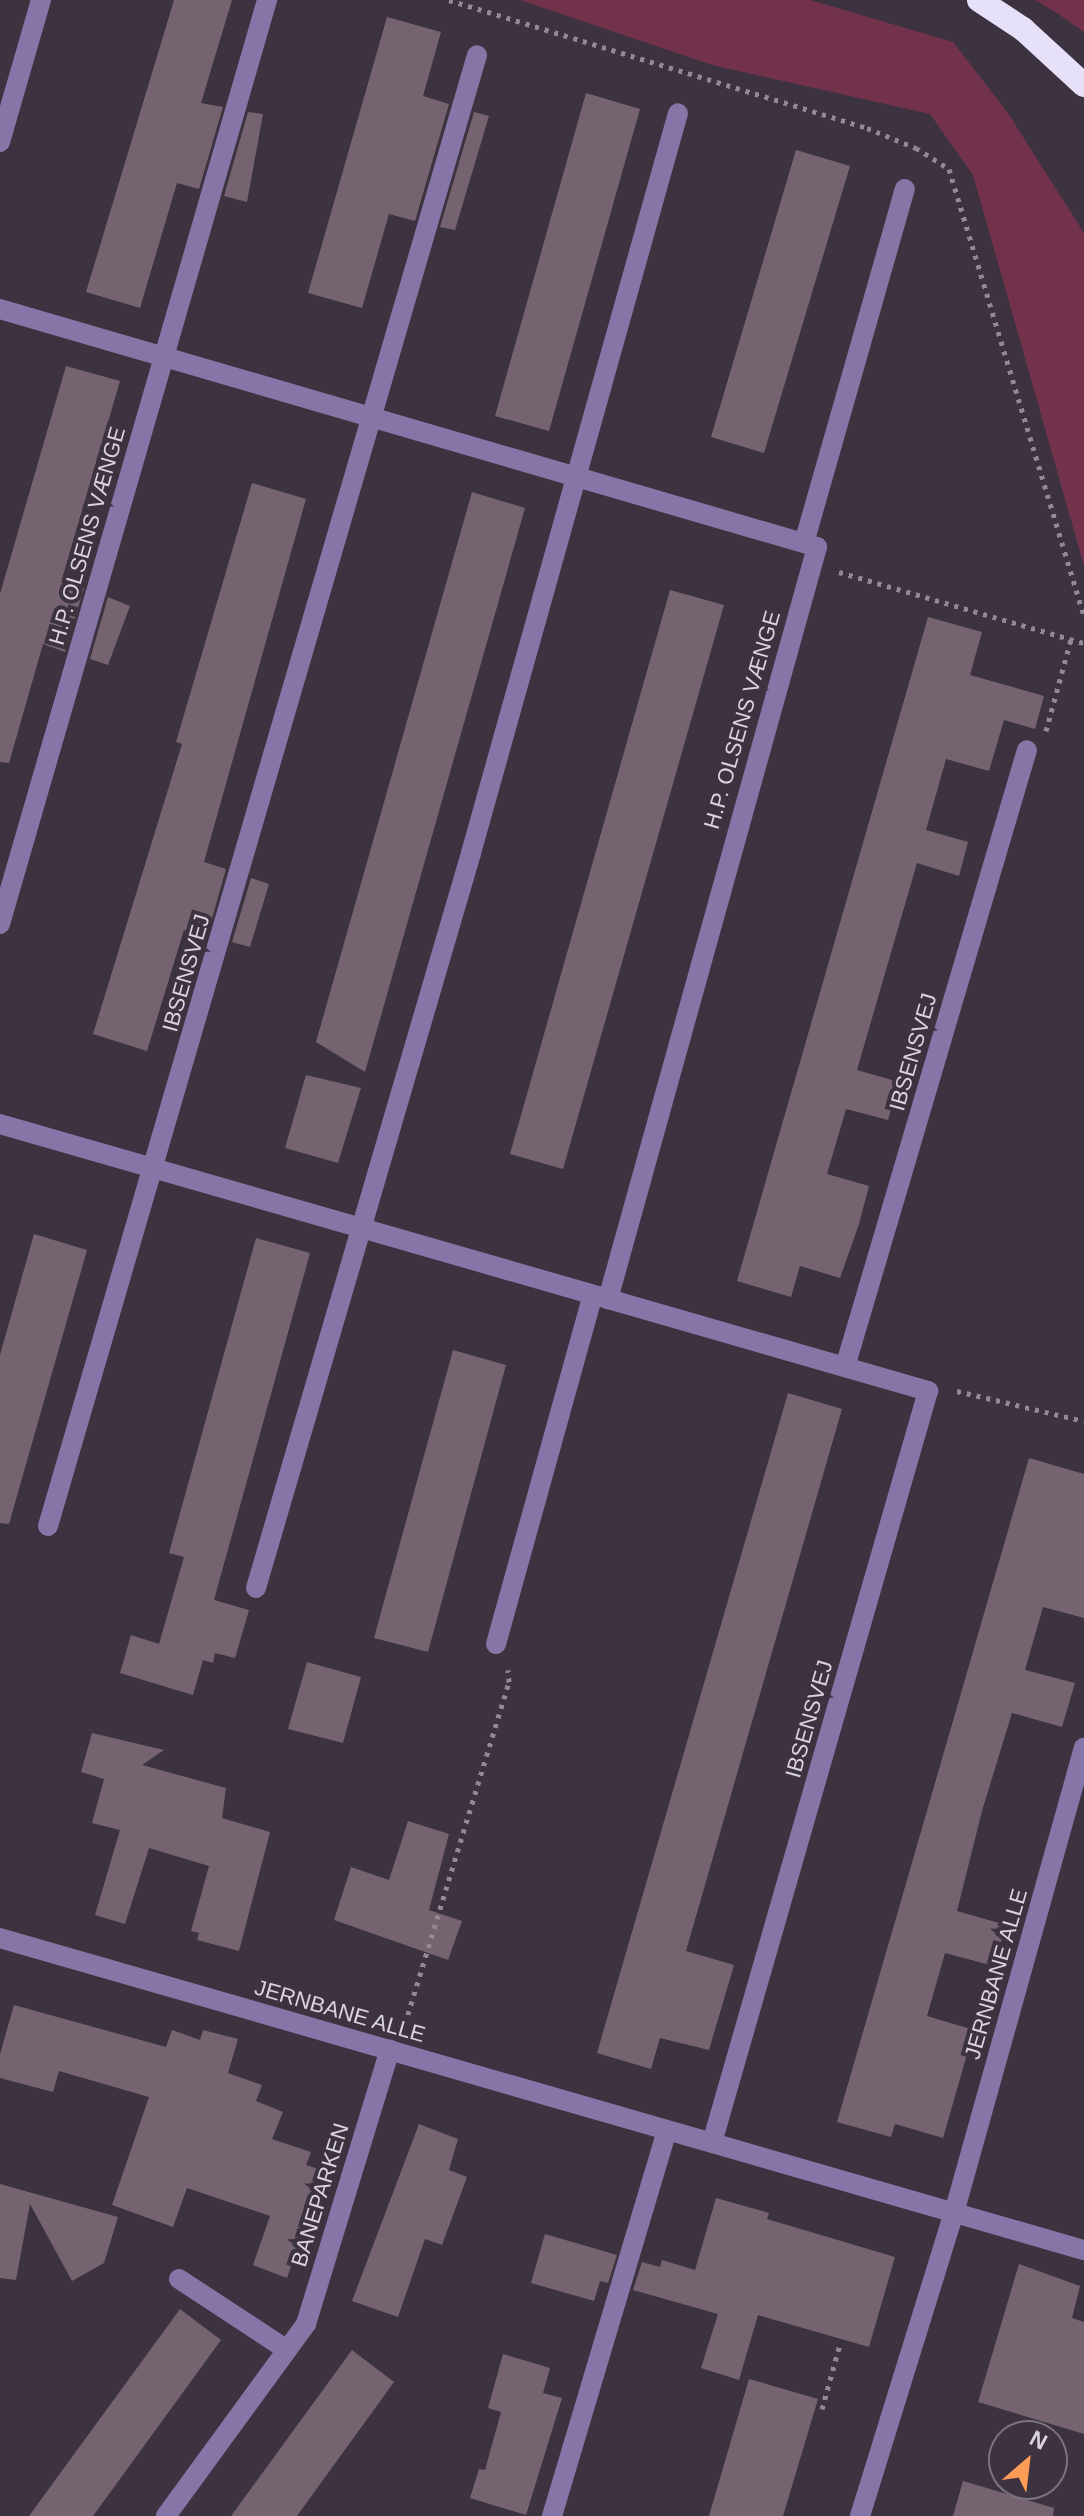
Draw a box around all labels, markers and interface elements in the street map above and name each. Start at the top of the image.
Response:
street label: H.P. OLSENS VÆNGE [43,424,131,648]
street label: H.P. OLSENS VÆNGE [698,608,786,832]
street label: IBSENSVEJ [157,911,215,1035]
street label: IBSENSVEJ [884,990,942,1114]
street label: IBSENSVEJ [780,1657,838,1781]
street label: JERNBANE ALLE [959,1885,1033,2063]
street label: JERNBANE ALLE [251,1974,429,2048]
street label: BANEPARKEN [286,2120,354,2270]
north arrow [988,2420,1068,2500]
text: N [1026,2425,1051,2455]

